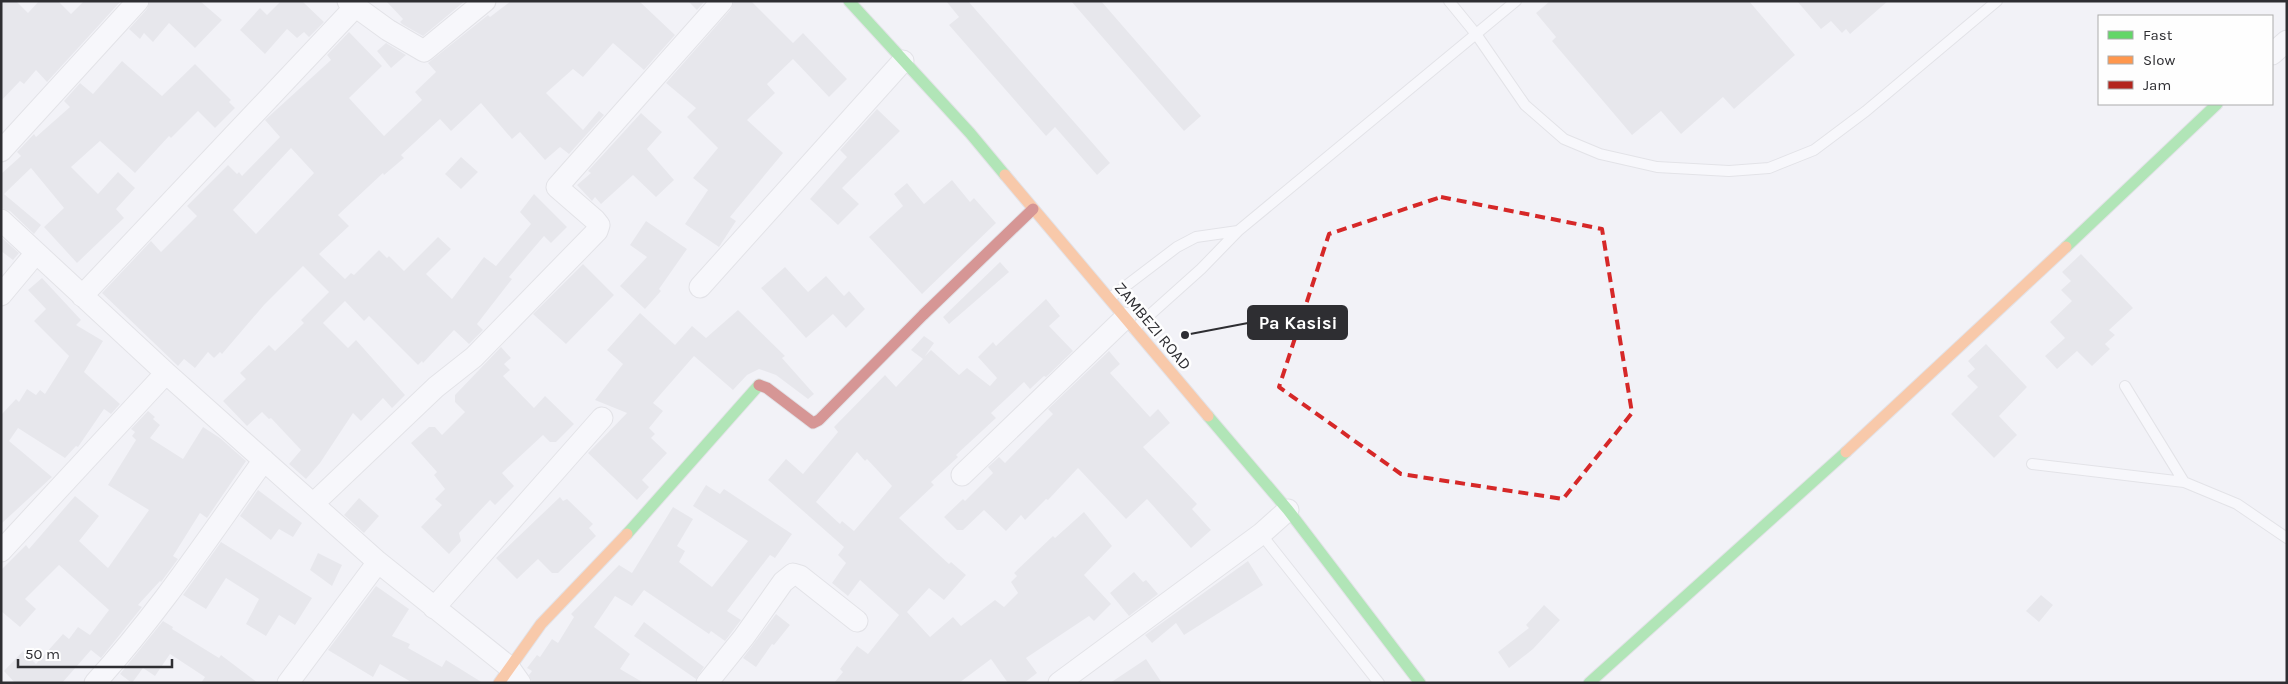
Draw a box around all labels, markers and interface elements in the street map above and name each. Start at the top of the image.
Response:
legend [2098,15,2273,105]
text: Fast [2143,26,2173,44]
text: Slow [2143,51,2175,69]
text: Jam [2143,76,2171,94]
street label: ZAMBEZI ROAD [1111,278,1195,374]
callout: Pa Kasisi [1248,306,1347,339]
text: Pa Kasisi [1259,312,1337,334]
scale bar [18,636,171,668]
text: 50 m [25,645,60,663]

